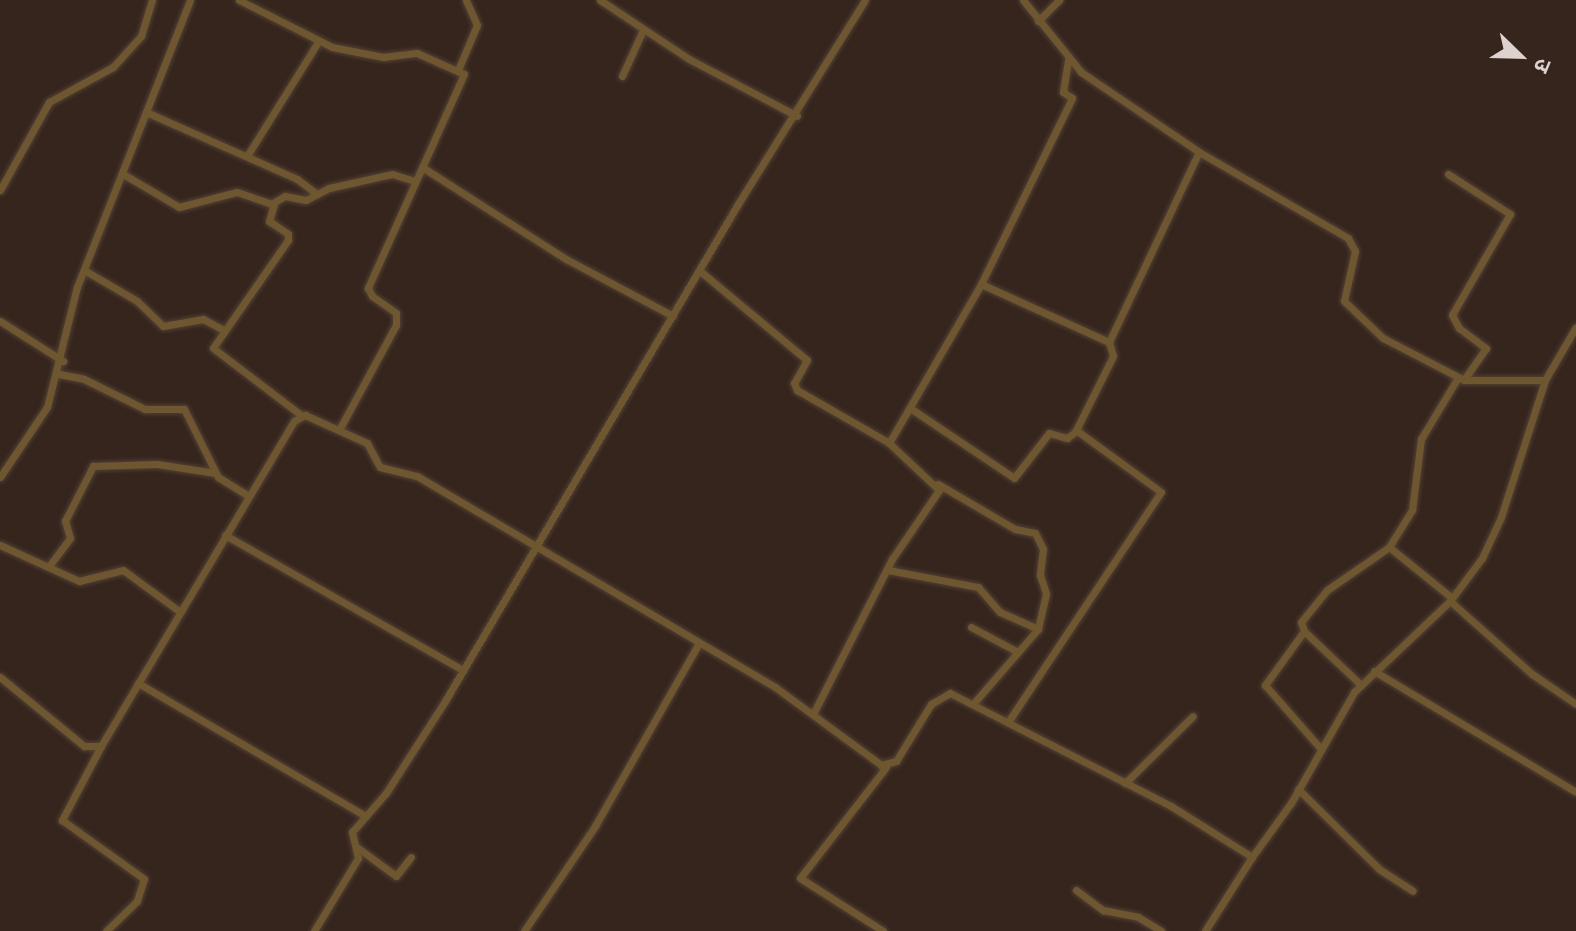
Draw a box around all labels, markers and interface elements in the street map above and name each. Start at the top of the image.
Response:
north arrow [1480,16,1560,96]
text: उ [1528,54,1557,77]

